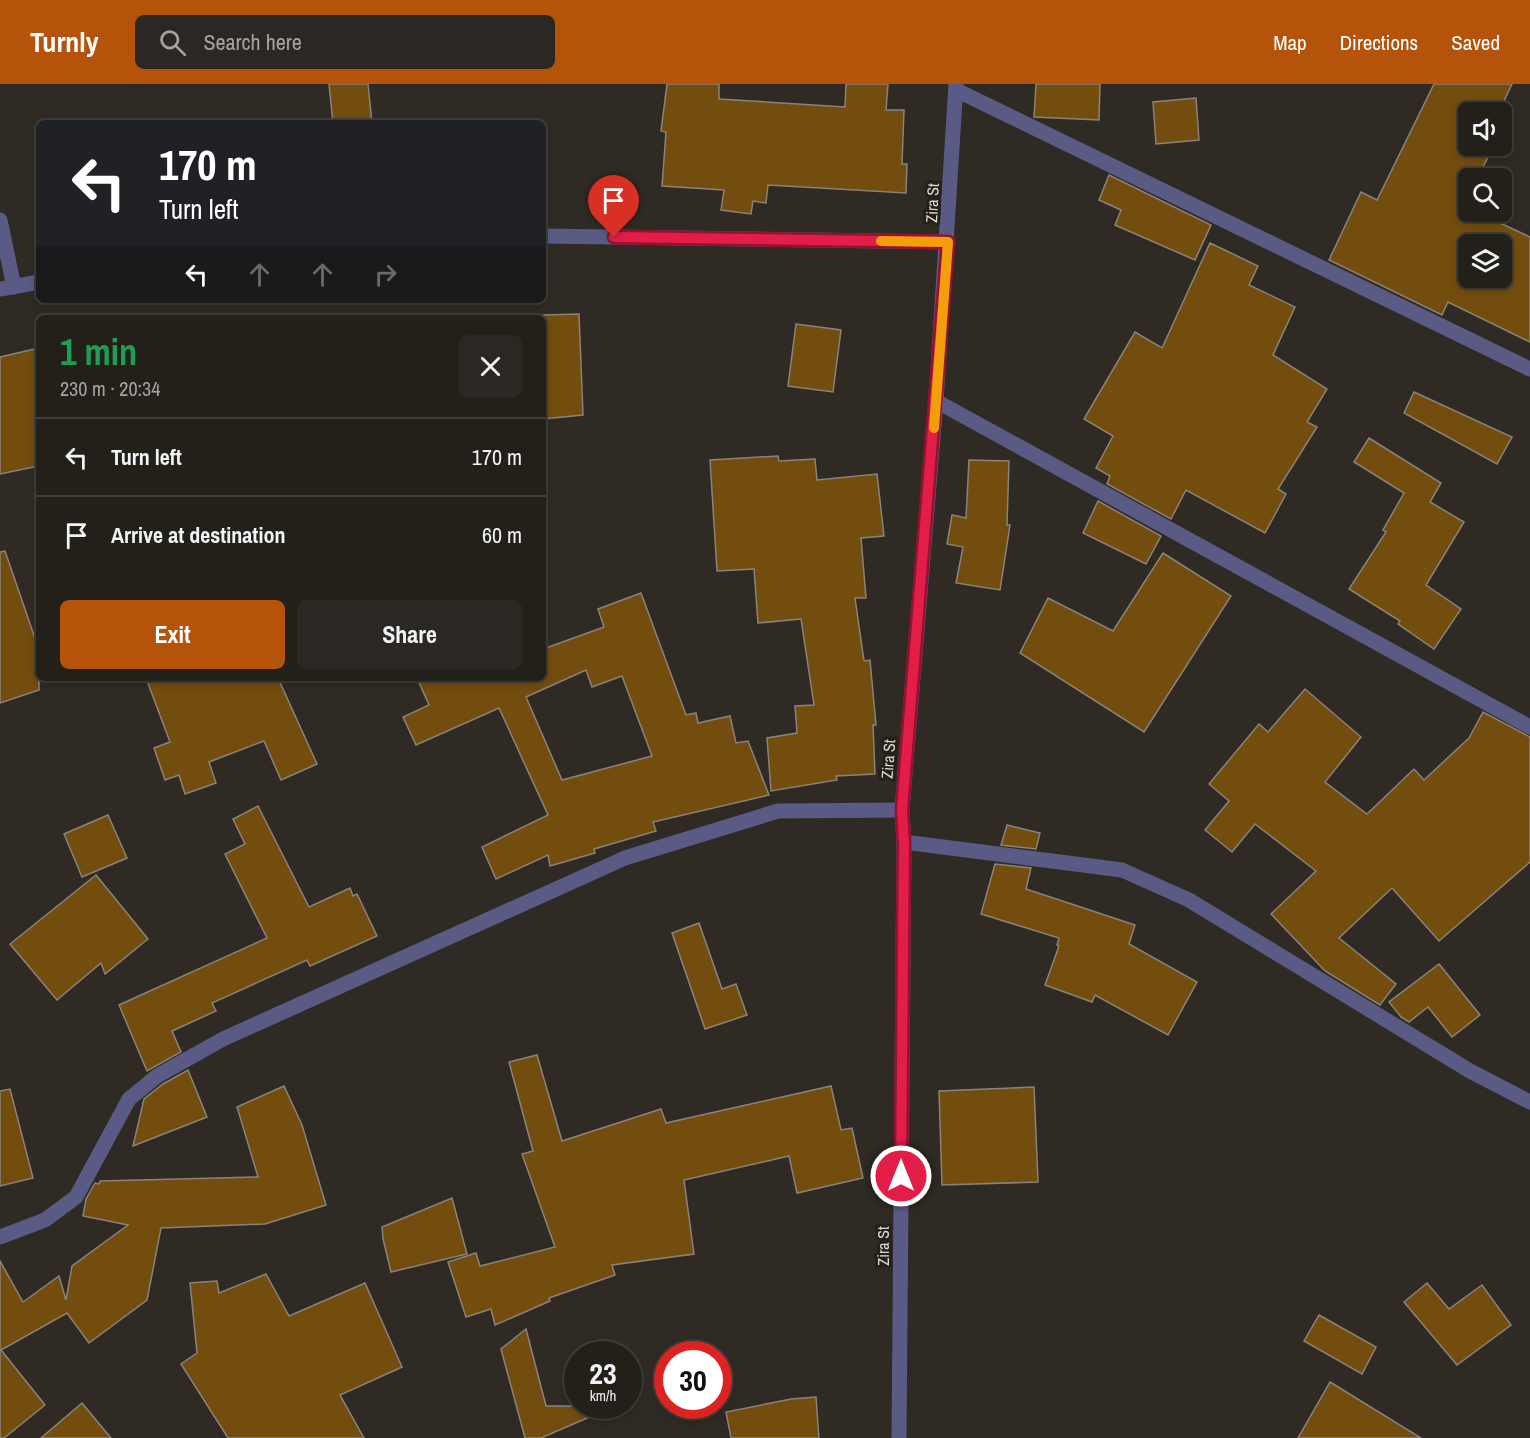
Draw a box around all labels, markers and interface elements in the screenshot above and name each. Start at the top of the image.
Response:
search box [135,15,555,69]
text: Turnly [30,23,99,61]
icon: search [156,26,189,59]
text: Search here [204,27,302,57]
text: Map [1273,28,1307,57]
text: Directions [1340,28,1418,57]
text: Saved [1451,28,1500,57]
map controls [1458,102,1512,288]
button: sound [1458,102,1512,156]
text: 170 m [159,137,257,193]
icon: left [60,144,138,222]
button: search [1458,168,1512,222]
pin [588,175,639,237]
street label: Zira St [920,182,944,223]
icon: arrive [597,184,630,217]
text: Turn left [159,191,238,227]
button: layers [1458,234,1512,288]
icon: left [180,258,213,291]
icon: ahead [243,258,276,291]
icon: ahead [306,258,339,291]
icon: right [369,258,402,291]
text: 1 min [60,328,137,376]
button: close [459,335,522,398]
text: 230 m · 20:34 [60,375,160,402]
icon: left [60,441,93,474]
text: Turn left [111,442,182,472]
text: 170 m [472,442,522,472]
icon: arrive [60,519,93,552]
text: Arrive at destination [111,520,285,550]
text: 60 m [482,520,522,550]
button: Exit [60,600,285,669]
button: Share [297,600,522,669]
street label: Zira St [876,738,900,779]
position arrow [869,1144,933,1208]
street label: Zira St [872,1226,894,1266]
speed limit sign: 30 [654,1341,732,1419]
text: 23 [589,1353,617,1393]
text: km/h [590,1385,616,1406]

